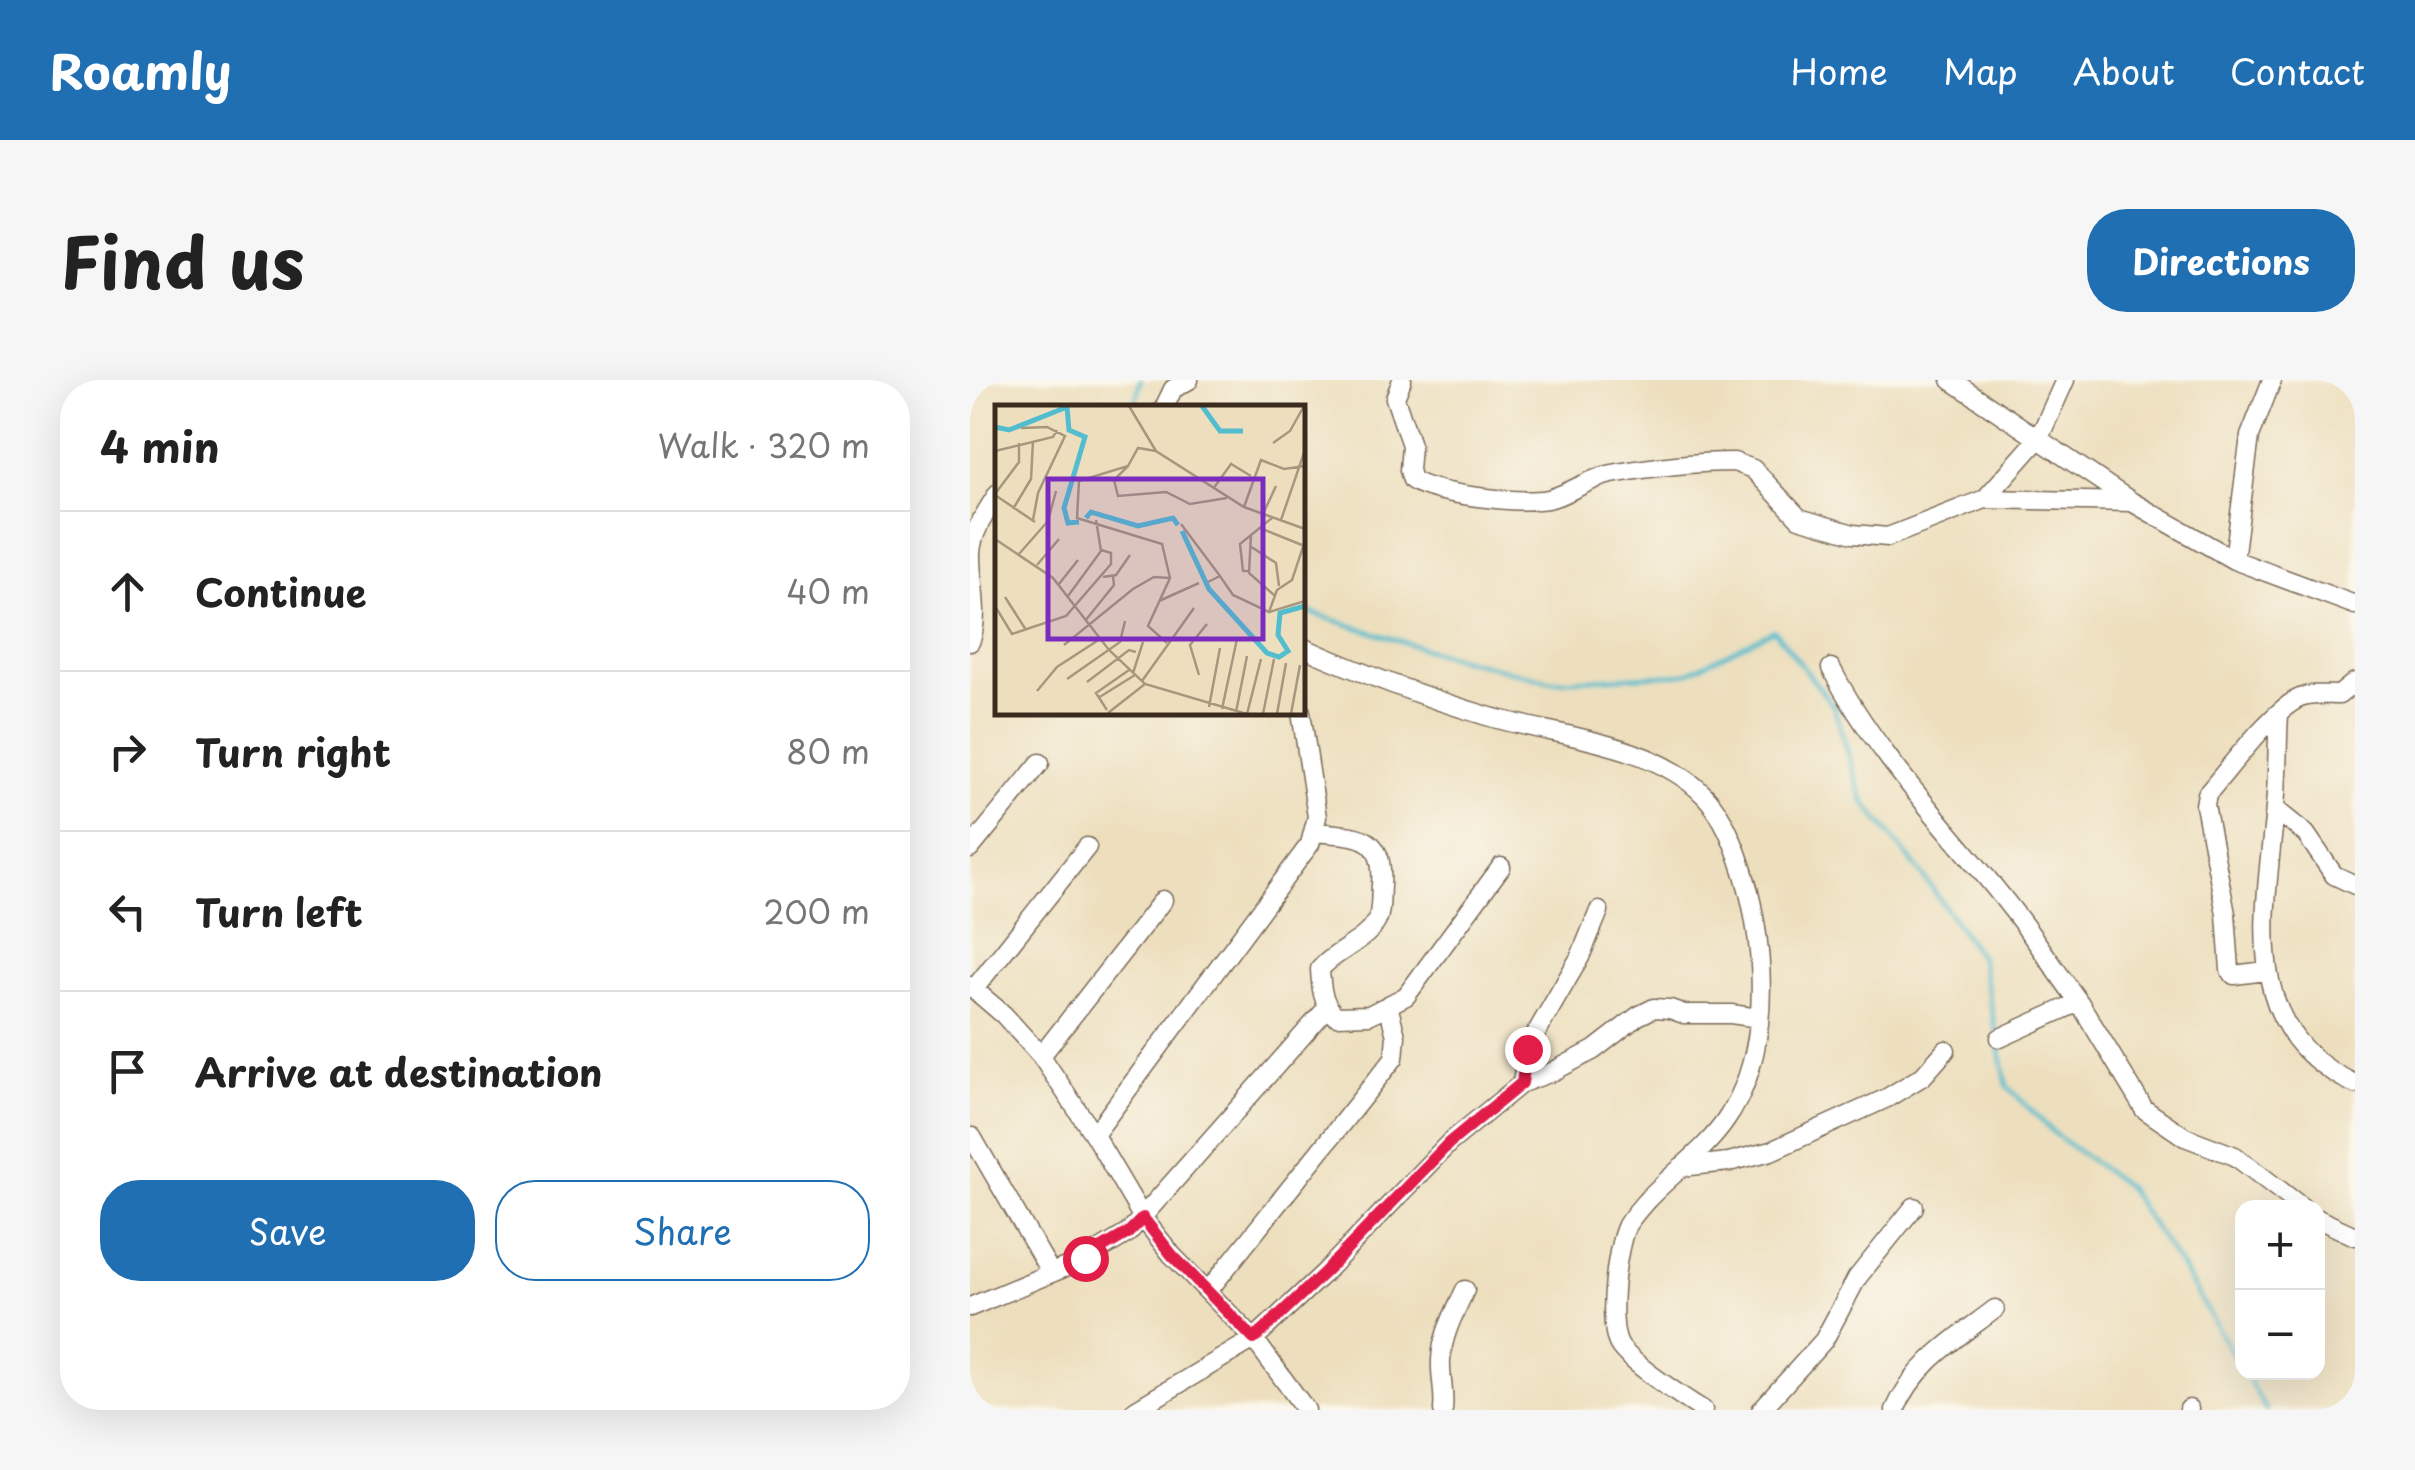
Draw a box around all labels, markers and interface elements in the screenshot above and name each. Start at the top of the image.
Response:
text: Roamly [50,34,232,106]
text: Home [1791,44,1888,97]
text: Map [1943,44,2018,97]
text: About [2073,44,2175,97]
text: Contact [2230,44,2365,97]
text: Find us [60,207,305,313]
button: Directions [2087,209,2355,312]
inset map [995,405,1305,715]
text: 4 min [100,414,220,477]
text: Walk · 320 m [658,421,870,469]
text: Continue [195,563,366,620]
icon: ahead [100,564,155,619]
text: 40 m [786,567,870,615]
text: Turn right [195,723,391,780]
icon: right [100,724,155,779]
text: 80 m [786,727,870,775]
text: Turn left [195,883,363,940]
icon: left [100,884,155,939]
text: 200 m [763,887,870,935]
route end [1505,1027,1551,1073]
text: Arrive at destination [195,1043,603,1100]
icon: arrive [100,1044,155,1099]
button: Save [100,1180,475,1281]
button: Share [495,1180,870,1281]
map controls [2235,1200,2325,1380]
button: + [2235,1200,2325,1290]
route start [1063,1236,1109,1282]
button: − [2235,1290,2325,1380]

